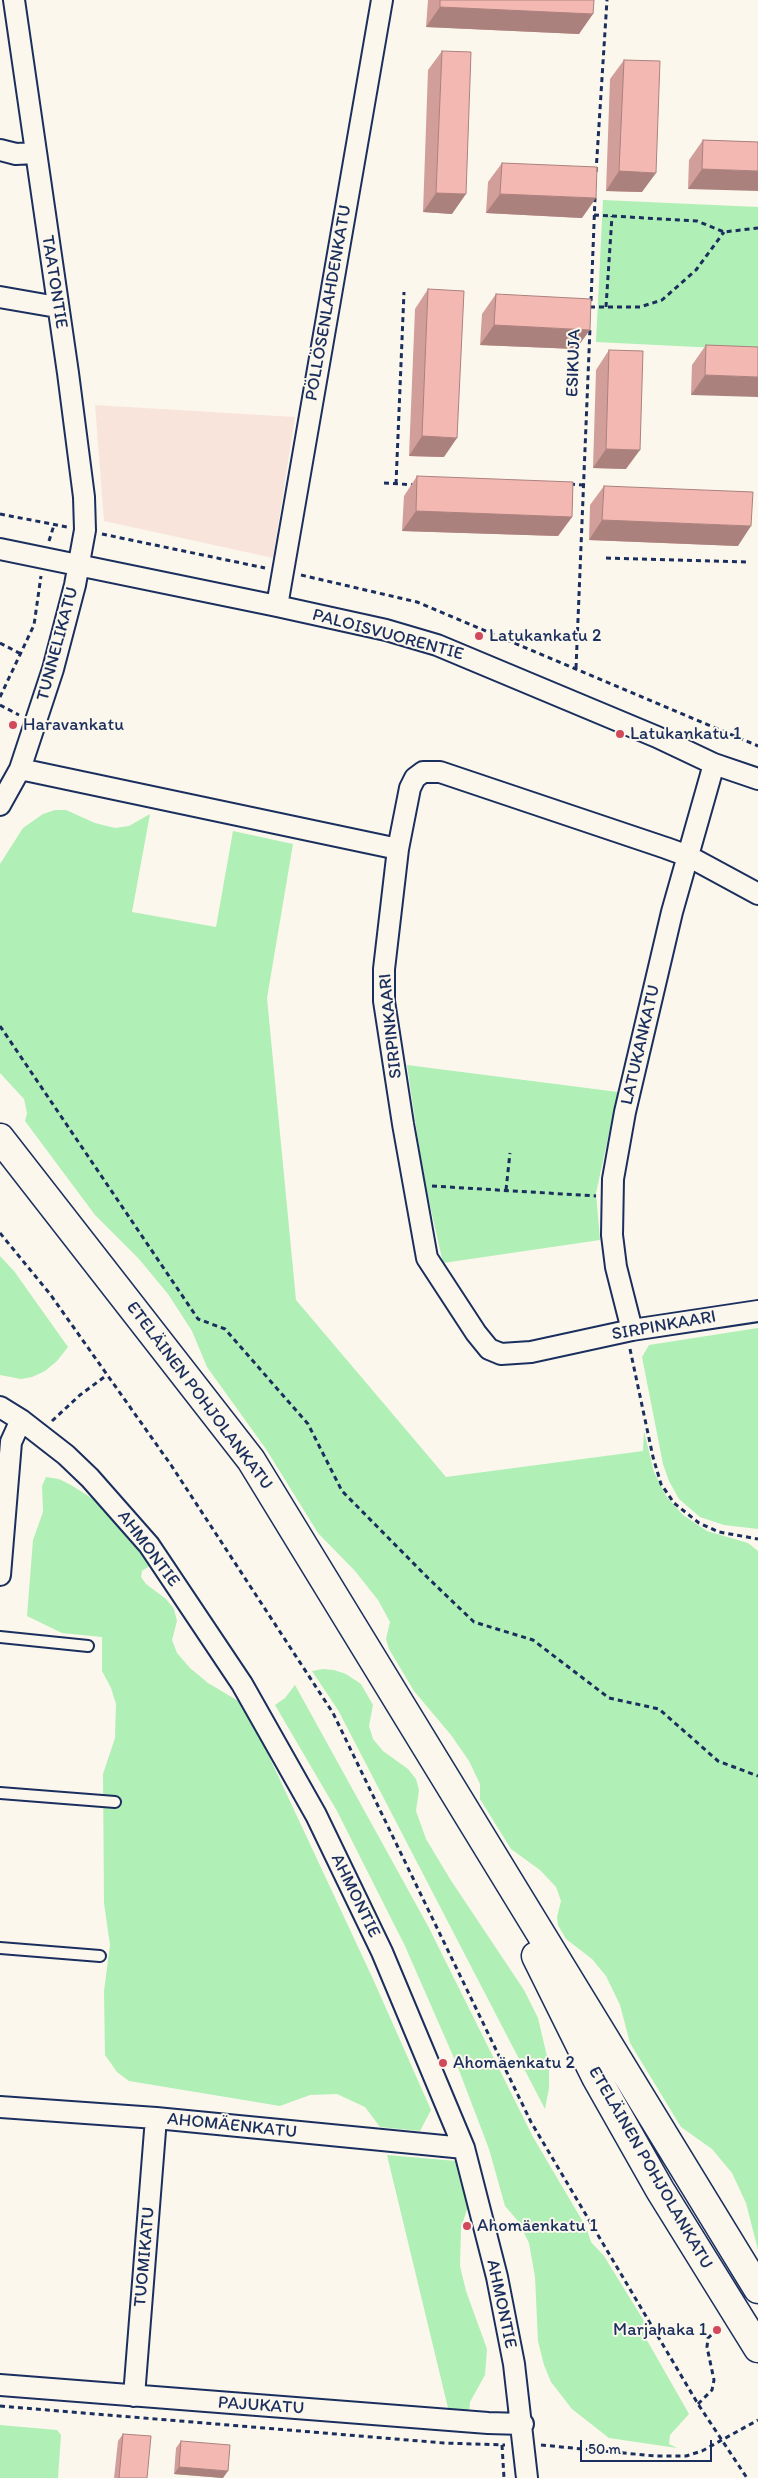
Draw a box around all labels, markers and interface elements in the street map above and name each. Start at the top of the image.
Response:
street label: PÖLLÖSENLAHDENKATU [301,203,357,403]
street label: TAATONTIE [36,234,72,330]
street label: ESIKUJA [562,329,586,397]
street label: TUNNELIKATU [32,585,84,703]
street label: PALOISVUORENTIE [310,604,466,666]
place label: Latukankatu 2 [489,625,601,647]
marker: Latukankatu 2 [473,630,485,642]
place label: Haravankatu [23,714,124,736]
marker: Haravankatu [7,719,19,731]
place label: Latukankatu 1 [630,723,741,745]
marker: Latukankatu 1 [614,728,626,740]
street label: SIRPINKAARI [375,972,407,1080]
street label: LATUKANKATU [617,983,665,1107]
street label: ETELÄINEN POHJOLANKATU [121,1298,277,1494]
street label: SIRPINKAARI [610,1306,718,1346]
street label: AHMONTIE [112,1506,184,1592]
street label: AHMONTIE [325,1851,385,1941]
place label: Ahomäenkatu 2 [453,2052,575,2074]
marker: Ahomäenkatu 2 [437,2057,449,2069]
street label: ETELÄINEN POHJOLANKATU [583,2063,717,2273]
street label: AHOMÄENKATU [166,2108,298,2144]
street label: TUOMIKATU [130,2206,160,2308]
place label: Ahomäenkatu 1 [477,2215,598,2237]
marker: Ahomäenkatu 1 [461,2220,473,2232]
street label: AHMONTIE [481,2258,521,2350]
place label: Marjahaka 1 [613,2319,707,2341]
marker: Marjahaka 1 [711,2324,723,2336]
street label: PAJUKATU [217,2392,305,2420]
scale bar [583,2430,716,2462]
text: 50 m [588,2440,621,2458]

